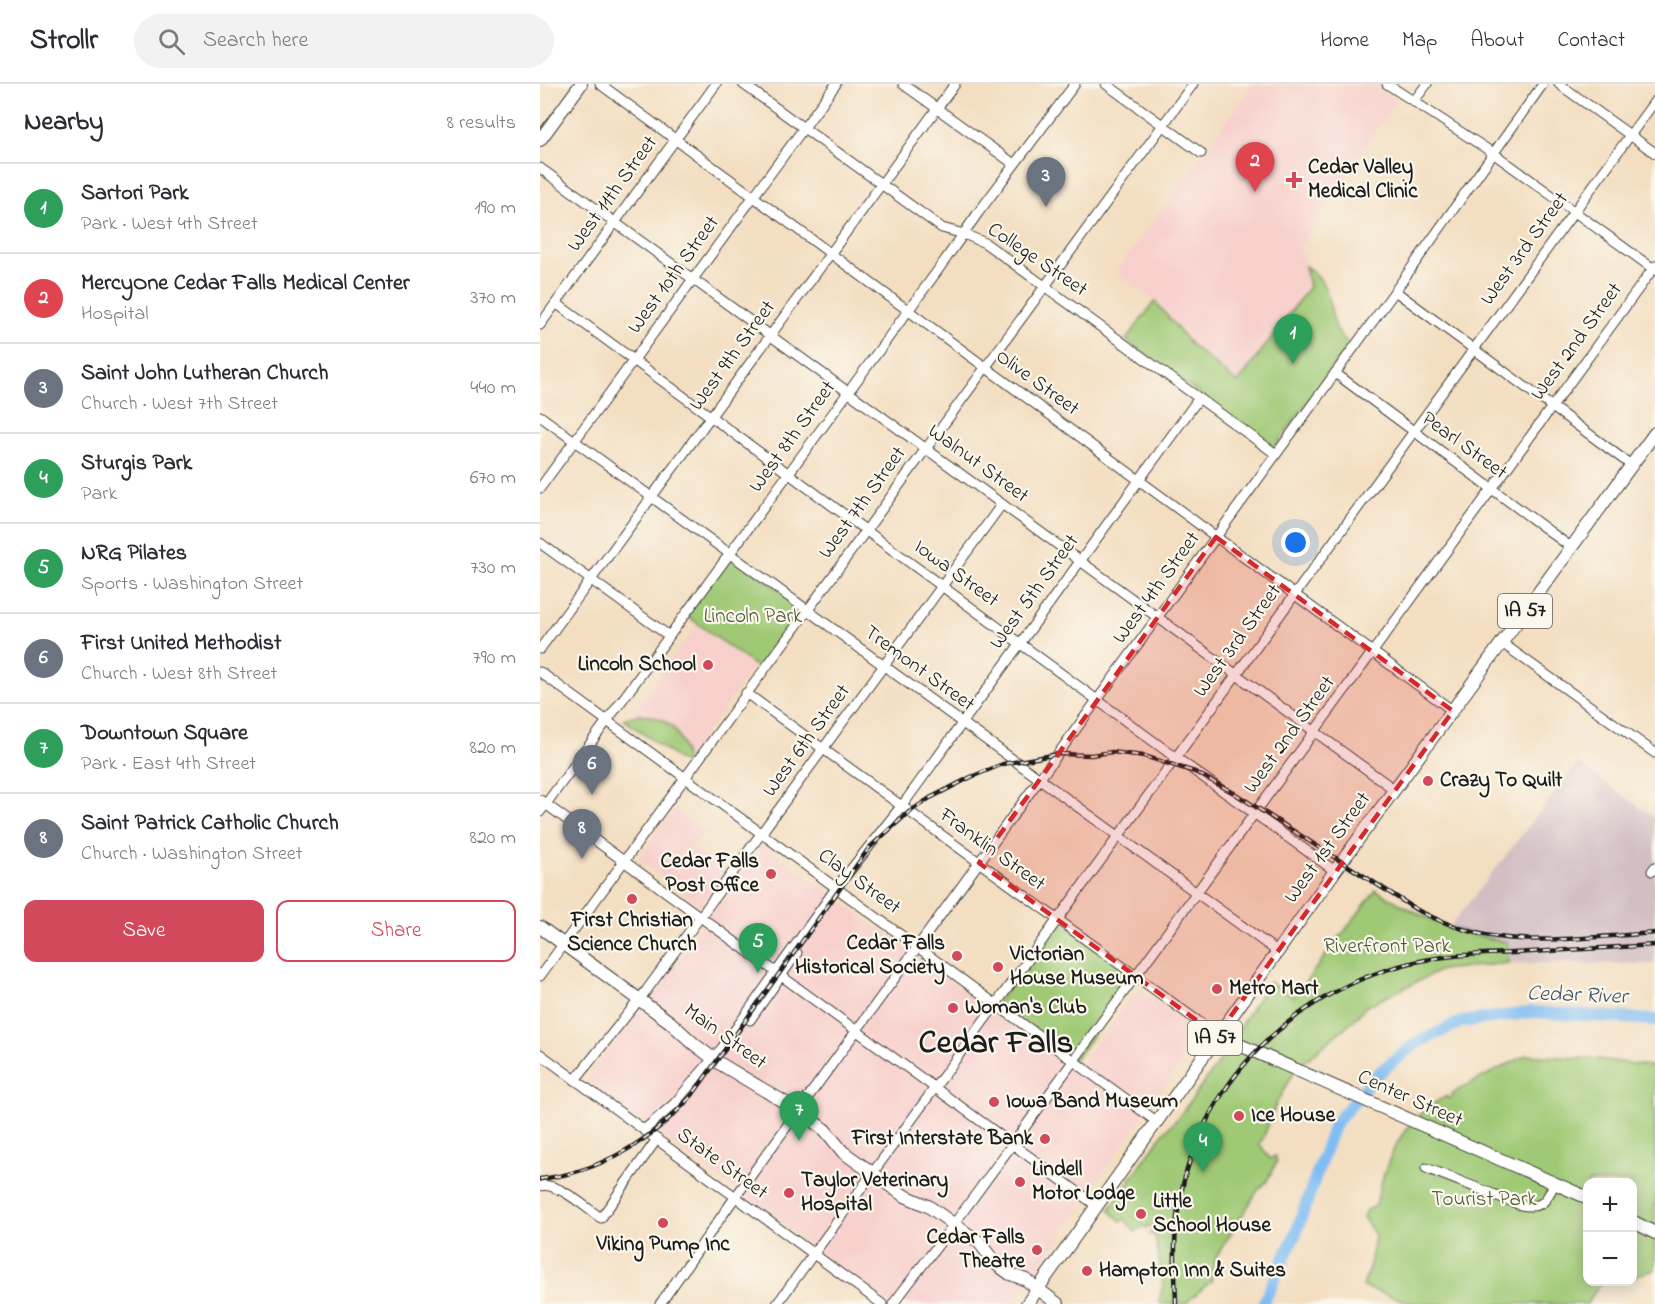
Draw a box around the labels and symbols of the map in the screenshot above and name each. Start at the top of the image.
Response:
street label: West 11th Street [561,130,665,258]
pin: 2 [1236,142,1274,192]
place label: Cedar Valley Medical Clinic [1308,153,1418,207]
pin: 3 [1026,158,1066,207]
marker: Cedar Valley Medical Clinic [1285,171,1303,189]
street label: West 3rd Street [1474,186,1576,312]
street label: West 10th Street [621,210,727,340]
street label: College Street [980,215,1093,306]
street label: West 2nd Street [1524,277,1630,407]
street label: West 9th Street [683,295,783,417]
pin: 1 [1274,314,1312,364]
street label: Olive Street [989,342,1085,424]
street label: West 8th Street [742,375,844,499]
street label: Pearl Street [1415,405,1513,487]
street label: Walnut Street [921,417,1035,511]
street label: West 7th Street [812,441,914,565]
street label: West 4th Street [1106,526,1208,650]
street label: West 5th Street [983,528,1087,656]
your location [1281,528,1310,557]
street label: Iowa Street [907,533,1005,615]
street label: West 3rd Street [1187,578,1289,704]
road number: IA 57 [1498,594,1552,628]
park label: Lincoln Park [704,602,803,632]
street label: Tremont Street [857,618,981,720]
place label: Lincoln School [578,650,696,680]
marker: Lincoln School [701,658,715,672]
street label: West 2nd Street [1237,670,1343,800]
street label: West 6th Street [756,678,858,804]
pin: 6 [572,746,612,795]
place label: Crazy To Quilt [1440,766,1563,798]
marker: Crazy To Quilt [1421,774,1435,788]
street label: West 1st Street [1277,786,1379,910]
street label: Franklin Street [932,800,1051,899]
pin: 8 [562,810,602,859]
street label: Clay Street [810,842,907,924]
place label: Cedar Falls Post Office [660,847,760,901]
marker: Cedar Falls Post Office [764,867,778,881]
marker: First Christian Science Church [625,892,639,906]
place label: First Christian Science Church [567,906,697,960]
pin: 5 [738,924,778,973]
place label: Cedar Falls Historical Society [795,929,945,985]
park label: Riverfront Park [1323,932,1451,962]
place label: Victorian House Museum [1009,940,1143,994]
marker: Cedar Falls Historical Society [950,949,964,963]
marker: Victorian House Museum [991,960,1005,974]
place label: Metro Mart [1229,974,1319,1004]
water label: Cedar River [1526,978,1631,1014]
marker: Metro Mart [1210,982,1224,996]
place label: Woman's Club [965,993,1087,1023]
street label: Main Street [677,997,773,1077]
marker: Woman's Club [946,1001,960,1015]
district label: Cedar Falls [919,1020,1073,1068]
road number: IA 57 [1188,1021,1242,1055]
street label: Center Street [1353,1062,1467,1136]
place label: Iowa Band Museum [1006,1087,1178,1117]
pin: 7 [780,1092,818,1141]
marker: Iowa Band Museum [987,1095,1001,1109]
place label: Ice House [1251,1101,1336,1131]
marker: Ice House [1232,1109,1246,1123]
street label: State Street [670,1121,774,1207]
pin: 4 [1184,1122,1222,1172]
place label: First Interstate Bank [851,1124,1034,1154]
marker: First Interstate Bank [1038,1132,1052,1146]
place label: Lindell Motor Lodge [1032,1155,1135,1211]
place label: Taylor Veterinary Hospital [801,1166,948,1220]
marker: Lindell Motor Lodge [1013,1175,1027,1189]
park label: Tourist Park [1431,1185,1537,1215]
marker: Taylor Veterinary Hospital [782,1186,796,1200]
place label: Little School House [1153,1187,1272,1241]
marker: Little School House [1134,1207,1148,1221]
marker: Viking Pump Inc [656,1216,670,1230]
place label: Cedar Falls Theatre [926,1223,1026,1277]
place label: Viking Pump Inc [595,1230,730,1262]
marker: Cedar Falls Theatre [1030,1243,1044,1257]
place label: Hampton Inn & Suites [1099,1256,1286,1286]
marker: Hampton Inn & Suites [1080,1264,1094,1278]

